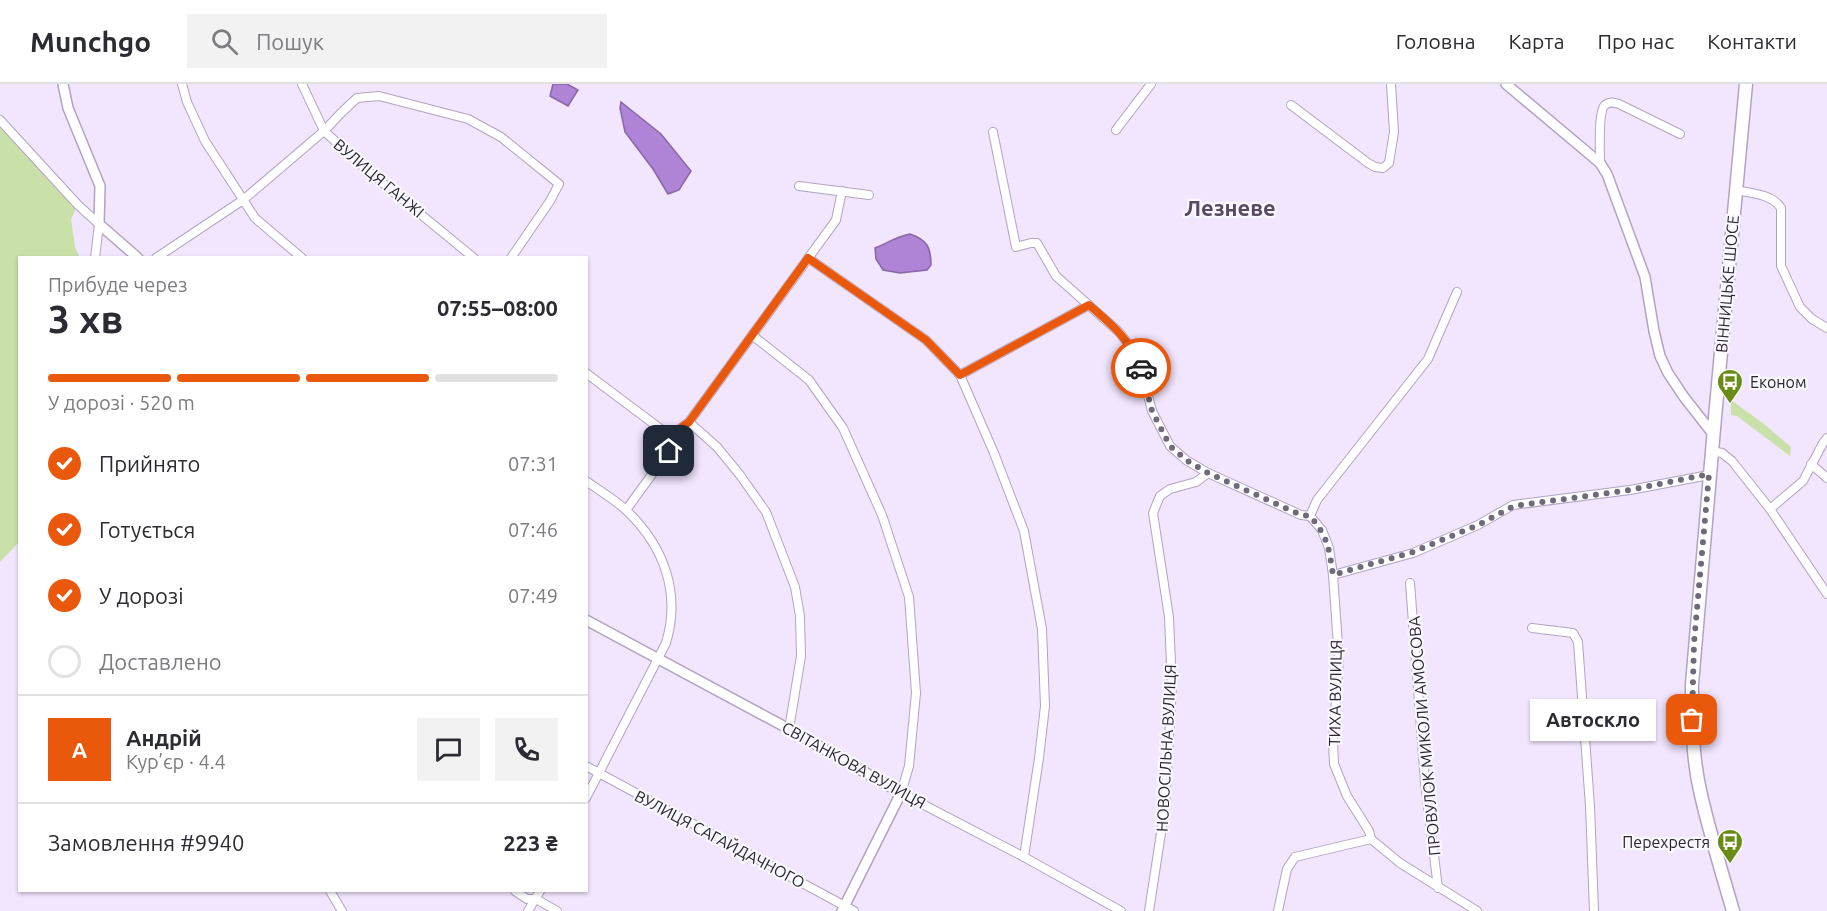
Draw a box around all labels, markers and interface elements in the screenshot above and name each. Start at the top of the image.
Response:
search box [187,14,607,68]
icon: search [208,25,241,58]
text: Munchgo [30,26,151,57]
text: Пошук [256,29,324,54]
text: Головна [1396,29,1476,53]
text: Карта [1509,29,1564,53]
text: Про нас [1597,29,1674,53]
text: Контакти [1707,29,1797,53]
street label: ВУЛИЦЯ ГАНЖІ [330,135,428,221]
district label: Лезневе [1184,195,1276,220]
street label: ВІННИЦЬКЕ ШОСЕ [1712,214,1742,354]
text: Прибуде через [48,273,188,296]
text: 07:55–08:00 [437,295,558,320]
text: 3 хв [48,297,123,340]
courier [1111,338,1171,398]
icon: car [1125,352,1158,385]
bus stop icon: Економ [1715,367,1745,405]
place label: Економ [1750,373,1807,391]
text: У дорозі · 520 m [48,391,195,414]
pin [643,425,694,476]
icon: home [652,434,685,467]
icon: check [48,447,81,480]
text: Прийнято [99,451,200,476]
text: 07:31 [508,452,558,475]
icon: check [48,513,81,546]
text: Готується [99,517,195,542]
text: 07:46 [508,518,558,541]
icon: check [48,579,81,612]
text: У дорозі [99,583,184,608]
text: 07:49 [508,584,558,607]
street label: ПРОВУЛОК МИКОЛИ АМОСОВА [1405,615,1443,857]
street label: ТИХА ВУЛИЦЯ [1325,640,1345,746]
text: Доставлено [99,649,222,674]
street label: НОВОСІЛЬНА ВУЛИЦЯ [1153,664,1179,832]
pin [1666,694,1717,745]
callout: Автоскло [1530,699,1656,741]
icon: bag [1675,703,1708,736]
text: Автоскло [1546,708,1640,731]
button: chat [417,718,480,781]
button: phone [495,718,558,781]
street label: СВІТАНКОВА ВУЛИЦЯ [779,718,929,812]
text: Андрій [126,725,202,750]
text: А [72,737,87,762]
text: Кур’єр · 4.4 [126,750,226,773]
street label: ВУЛИЦЯ САГАЙДАЧНОГО [632,786,809,892]
bus stop icon: Перехрестя [1715,827,1745,865]
text: Замовлення #9940 [48,830,244,855]
text: 223 ₴ [503,830,558,855]
place label: Перехрестя [1622,833,1710,851]

